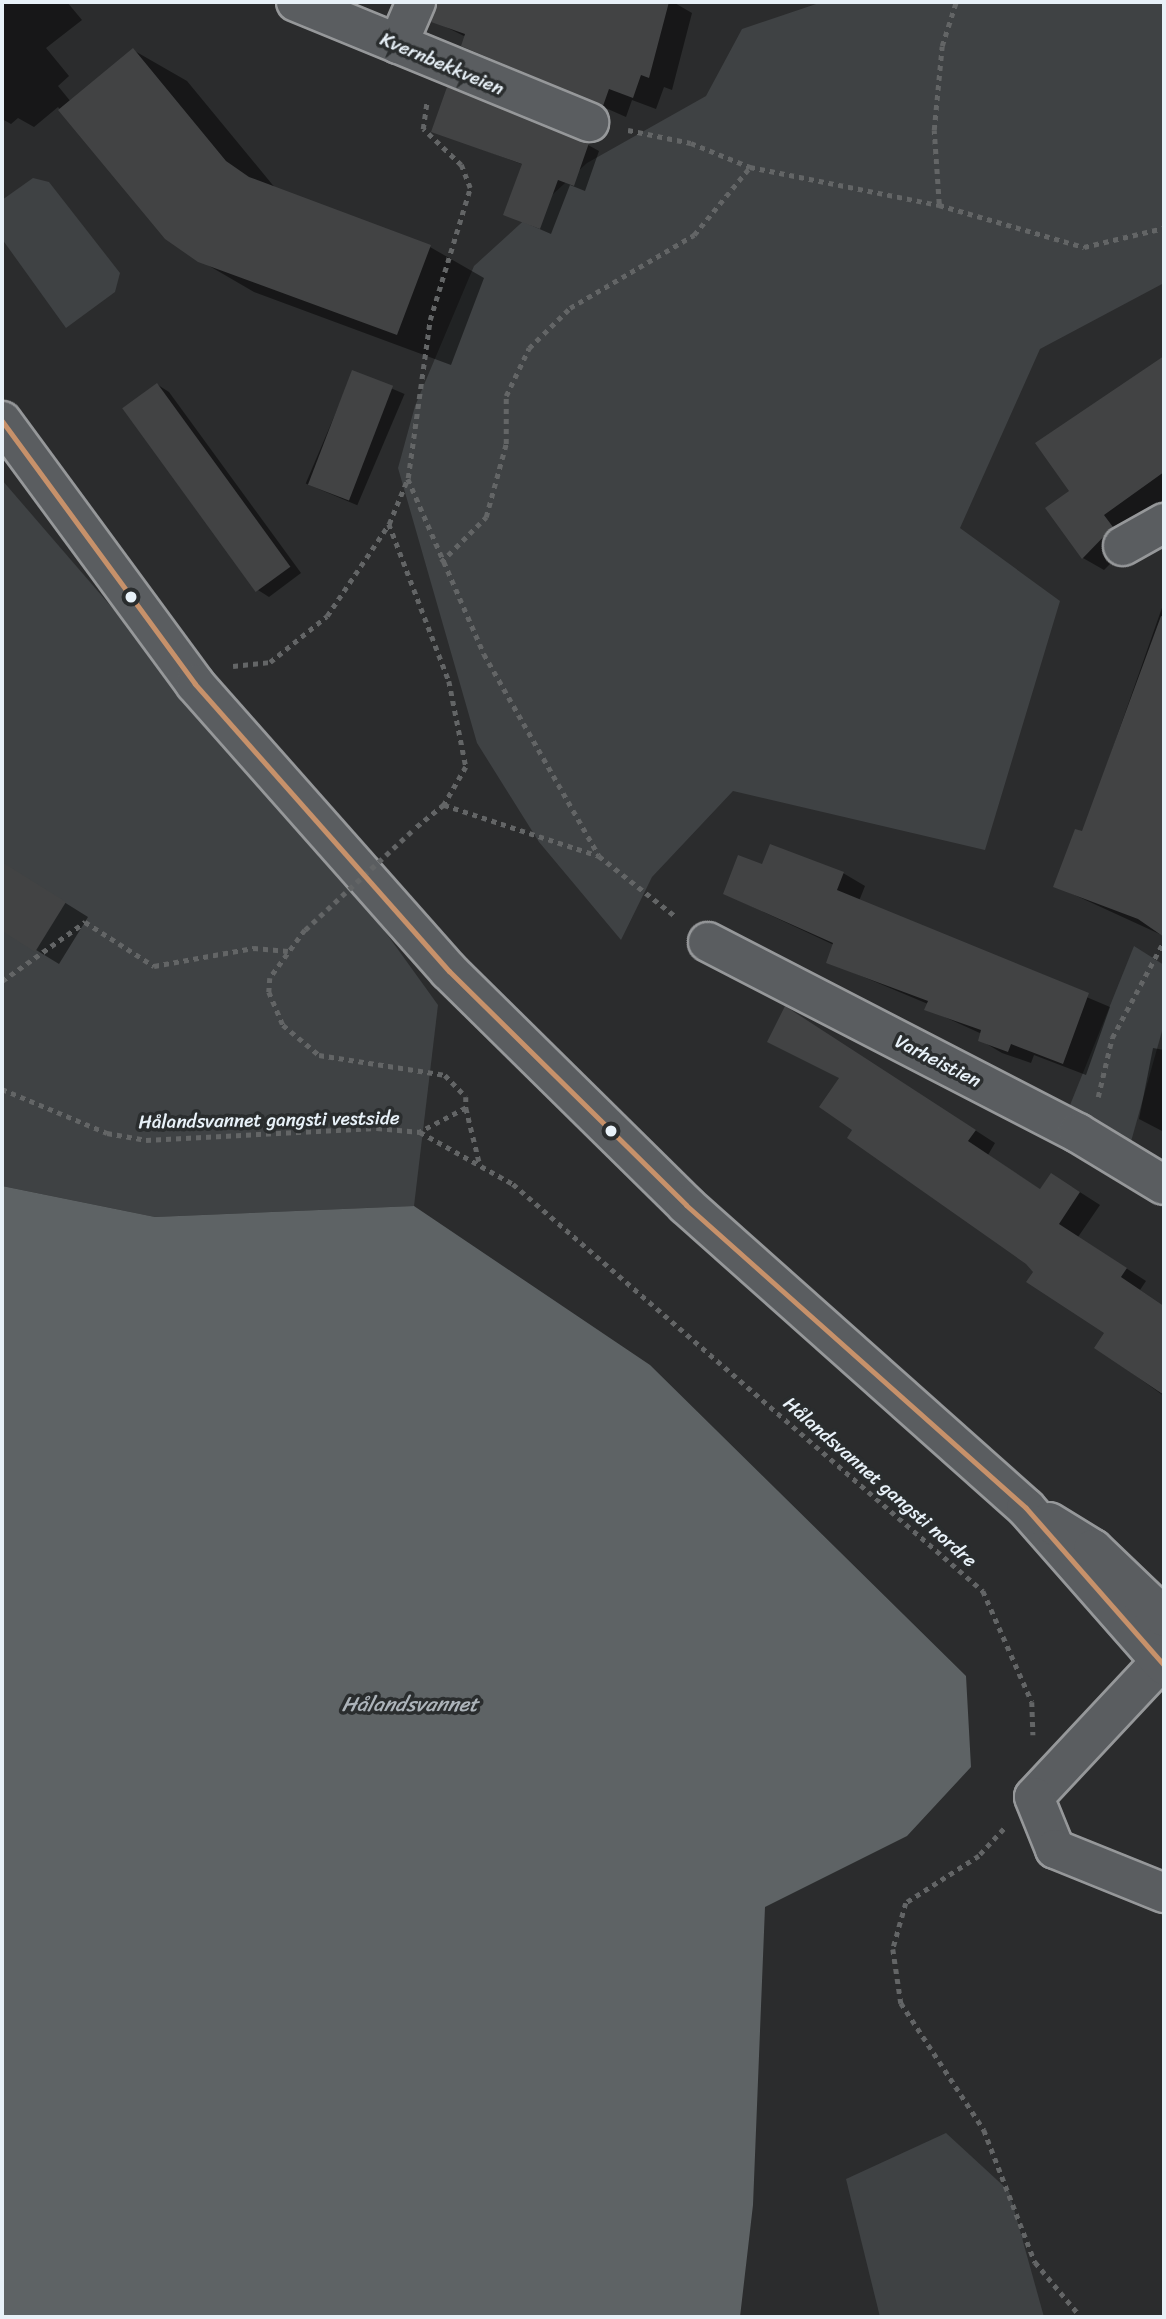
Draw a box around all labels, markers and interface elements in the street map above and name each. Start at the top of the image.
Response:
street label: Kvernbekkveien [377,28,507,100]
unlabelled marker [124,590,138,604]
street label: Varheistien [891,1030,985,1092]
street label: Hålandsvannet gangsti vestside [138,1106,400,1134]
unlabelled marker [604,1124,618,1138]
street label: Hålandsvannet gangsti nordre [778,1391,982,1573]
water label: Hålandsvannet [342,1691,478,1717]

